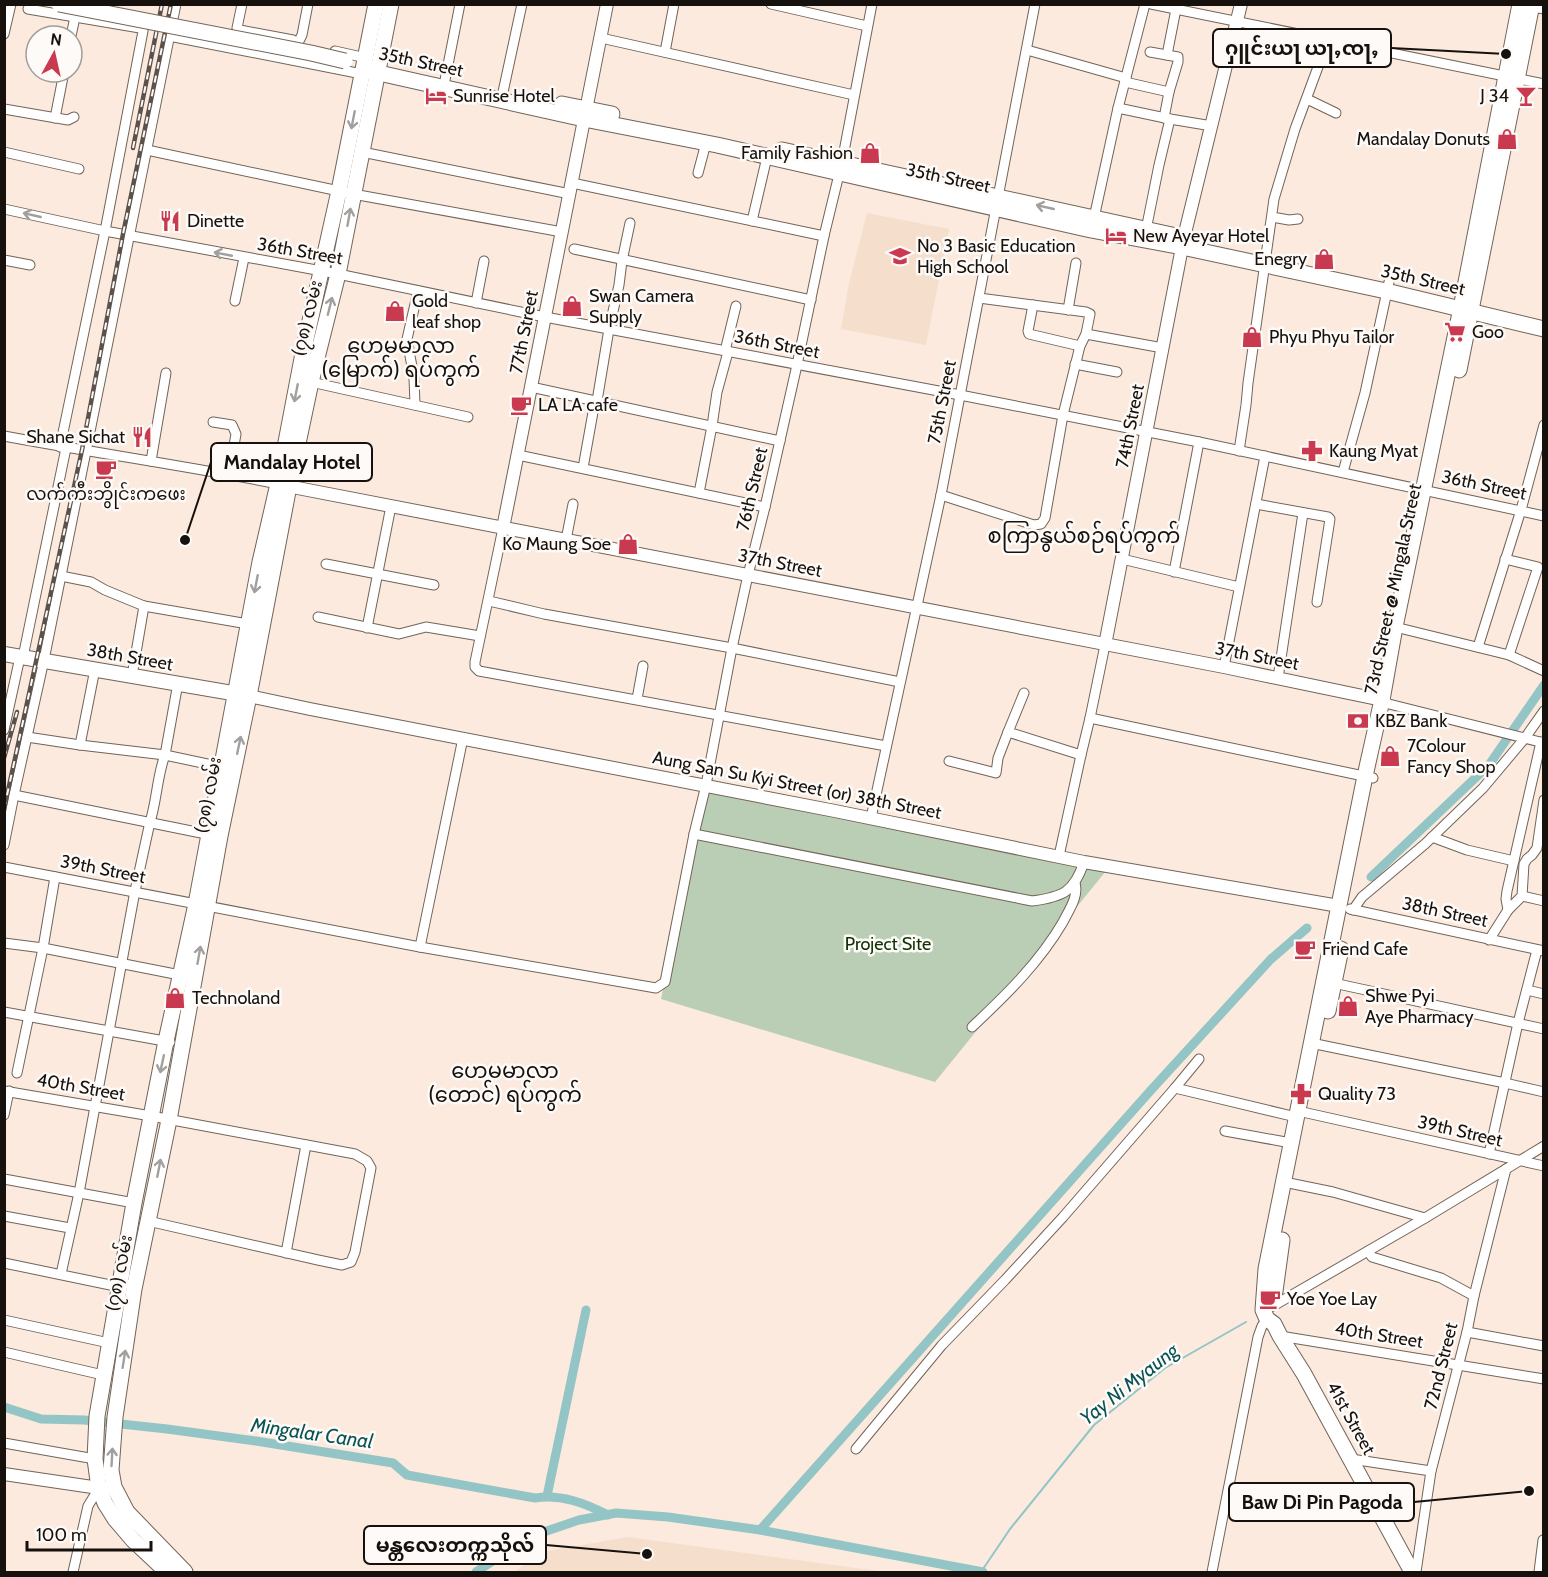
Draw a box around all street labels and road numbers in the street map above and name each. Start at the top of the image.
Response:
street label: 35th Street [377,42,465,82]
street label: 35th Street [904,158,992,198]
street label: 36th Street [256,233,344,269]
street label: 35th Street [1379,260,1467,300]
street label: (၇၈) လမ်း [285,277,331,359]
street label: 77th Street [505,289,543,375]
street label: 36th Street [733,325,821,363]
street label: 75th Street [923,358,961,446]
street label: 74th Street [1111,382,1149,470]
street label: 76th Street [732,445,772,533]
street label: 36th Street [1440,465,1528,505]
street label: 73rd Street @ Mingala Street [1360,482,1426,696]
street label: 37th Street [736,544,824,582]
street label: 37th Street [1213,637,1301,675]
street label: 38th Street [85,639,175,675]
street label: Aung San Su Kyi Street (or) 38th Street [651,746,943,824]
street label: (၇၈) လမ်း [188,755,230,836]
street label: 39th Street [59,850,147,888]
street label: 38th Street [1400,892,1490,932]
street label: 40th Street [35,1068,127,1106]
street label: 39th Street [1416,1111,1504,1151]
street label: (၇၈) လမ်း [99,1233,141,1314]
street label: 40th Street [1333,1317,1425,1353]
street label: 72nd Street [1420,1320,1462,1412]
street label: 41st Street [1322,1378,1380,1458]

